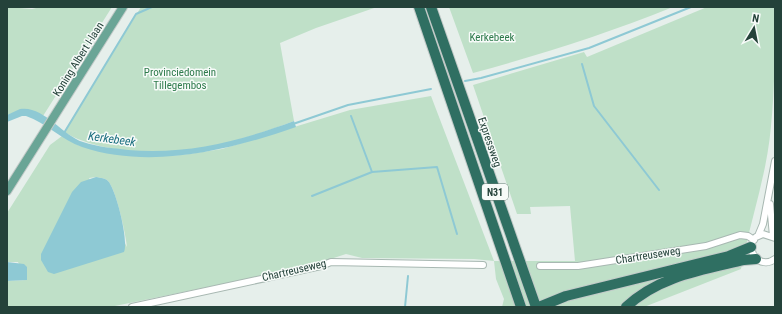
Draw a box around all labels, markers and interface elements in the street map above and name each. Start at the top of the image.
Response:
north arrow [734,8,774,48]
text: N [751,12,760,26]
street label: Koning Albert I-laan [50,20,107,99]
park label: Kerkebeek [469,31,515,44]
park label: Provinciedomein Tillegembos [144,66,216,92]
street label: Expressweg [475,116,504,169]
water label: Kerkebeek [87,129,137,149]
road number: N31 [482,184,508,200]
street label: Chartreuseweg [615,244,681,267]
street label: Chartreuseweg [261,257,327,284]

